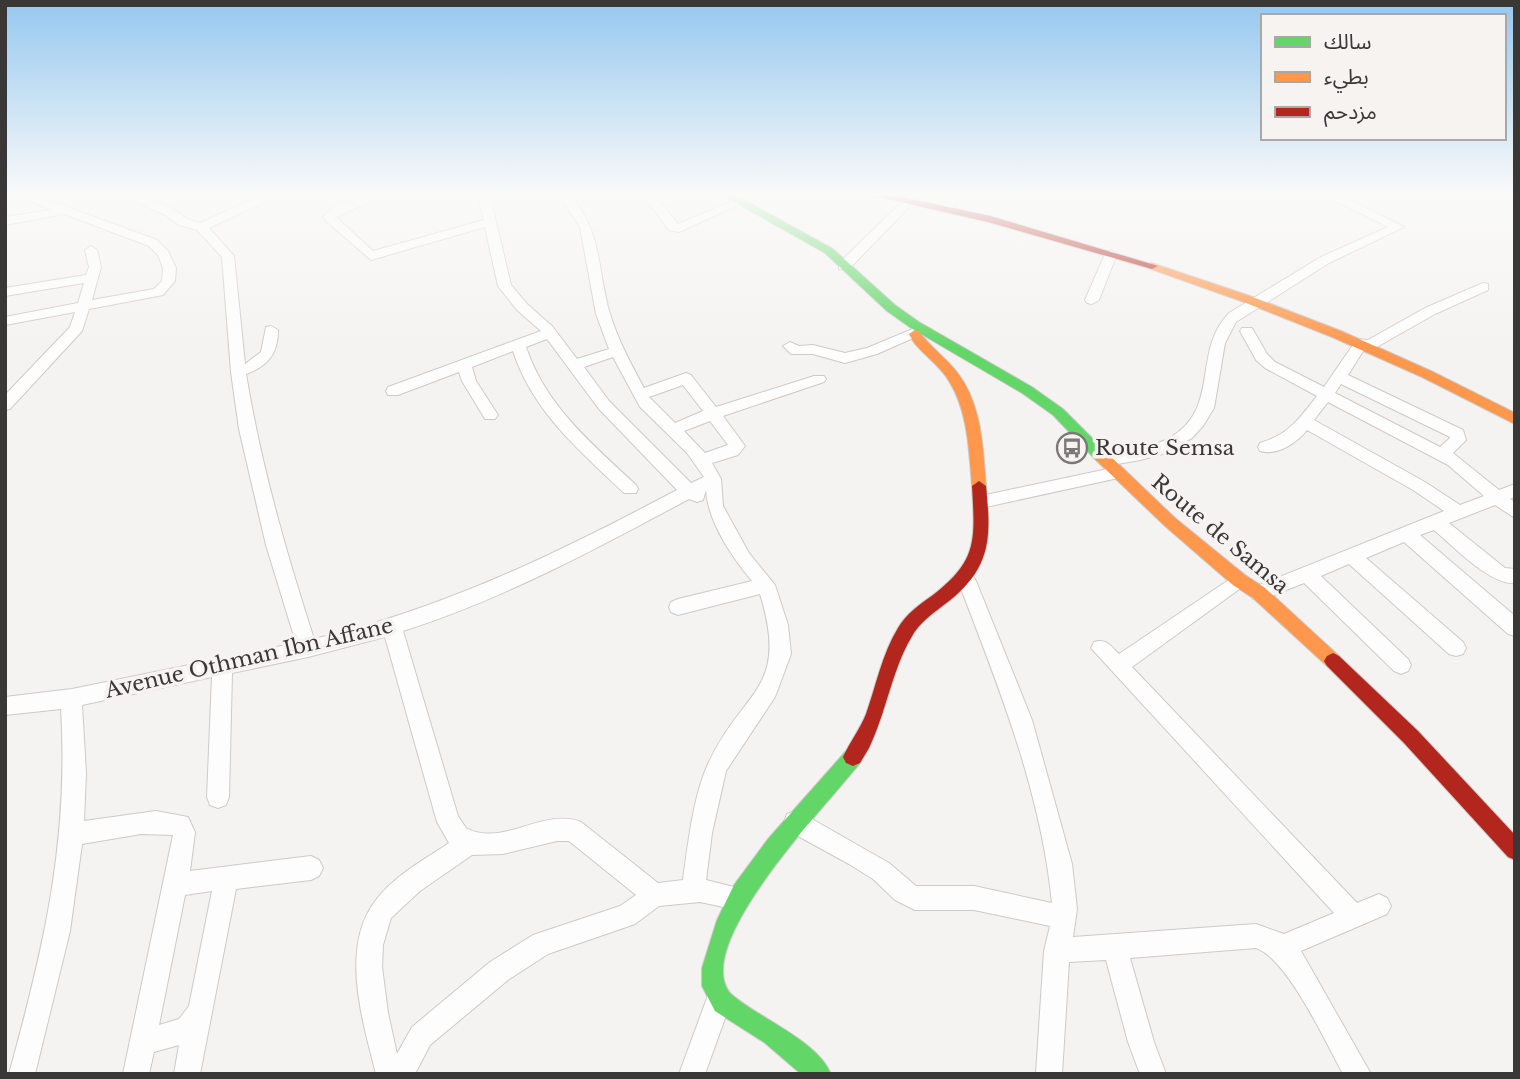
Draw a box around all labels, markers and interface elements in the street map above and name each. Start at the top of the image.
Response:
legend [1261,14,1506,140]
text: سالك [1324,29,1371,55]
text: بطيء [1324,64,1369,93]
text: مزدحم [1324,99,1377,127]
bus stop icon: Route Semsa [1055,431,1089,465]
place label: Route Semsa [1095,435,1235,461]
street label: Route de Samsa [1146,469,1294,599]
street label: Avenue Othman Ibn Affane [102,612,395,704]

